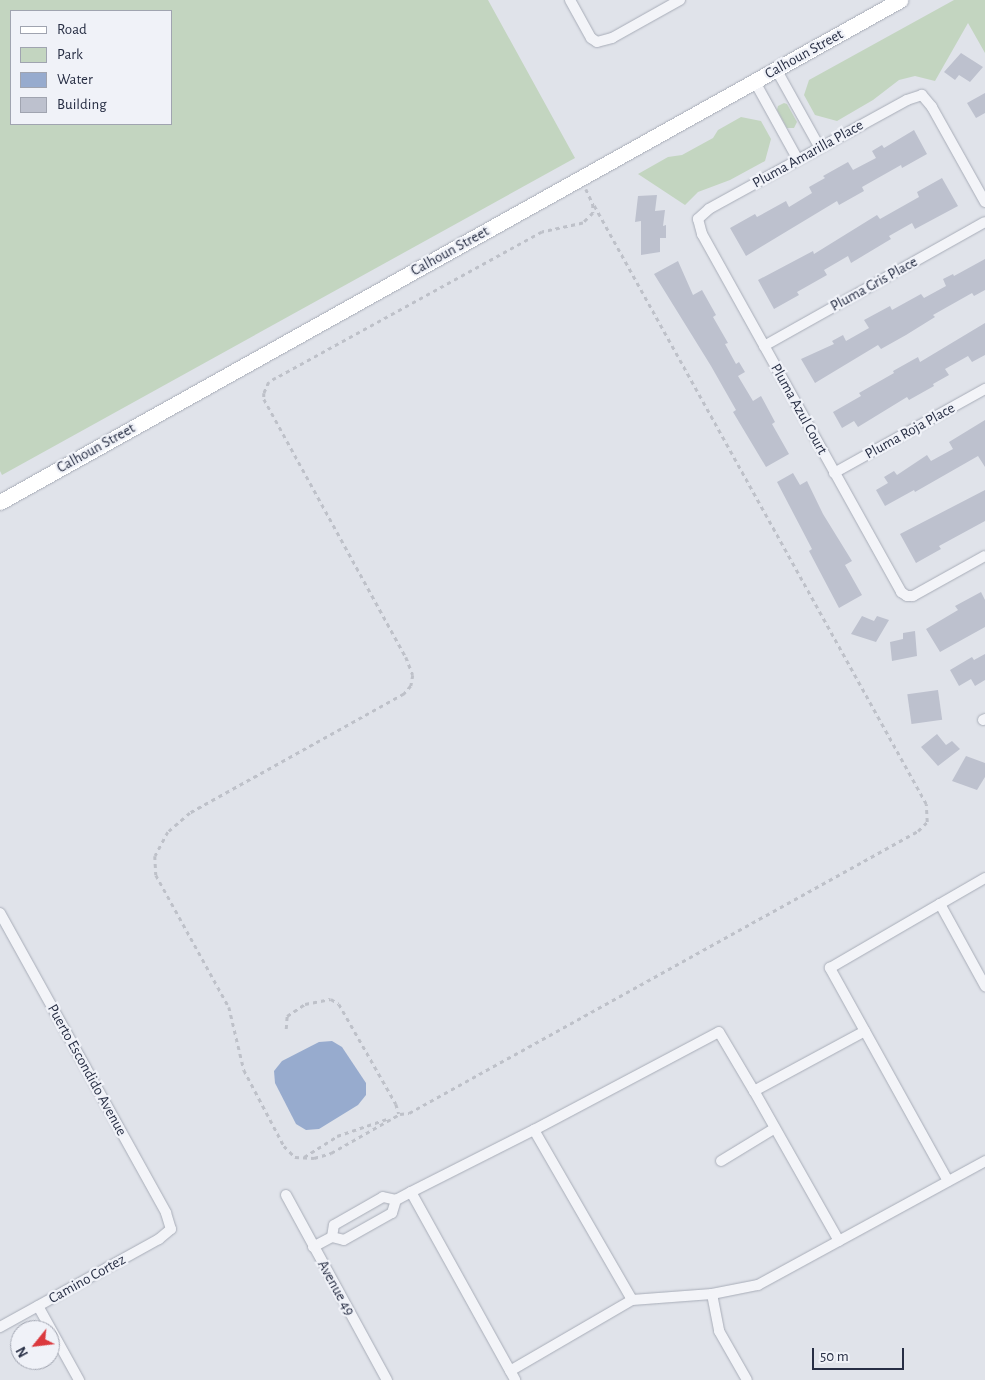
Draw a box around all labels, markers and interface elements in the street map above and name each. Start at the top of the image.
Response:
legend [10,10,172,125]
text: Road [57,22,87,37]
street label: Calhoun Street [762,25,846,83]
text: Park [57,47,83,62]
text: Water [57,72,93,87]
text: Building [57,97,107,112]
street label: Pluma Amarilla Place [749,116,867,192]
street label: Calhoun Street [408,222,492,280]
street label: Pluma Gris Place [827,253,921,315]
street label: Pluma Azul Court [767,360,831,458]
street label: Pluma Roja Place [862,399,958,463]
street label: Calhoun Street [54,419,138,477]
street label: Puerto Escondido Avenue [43,1001,131,1139]
street label: Camino Cortez [45,1251,129,1307]
street label: Avenue 49 [313,1257,359,1319]
north arrow [10,1320,60,1370]
scale bar [815,1338,908,1370]
text: N [14,1344,31,1359]
text: 50 m [820,1349,849,1364]

